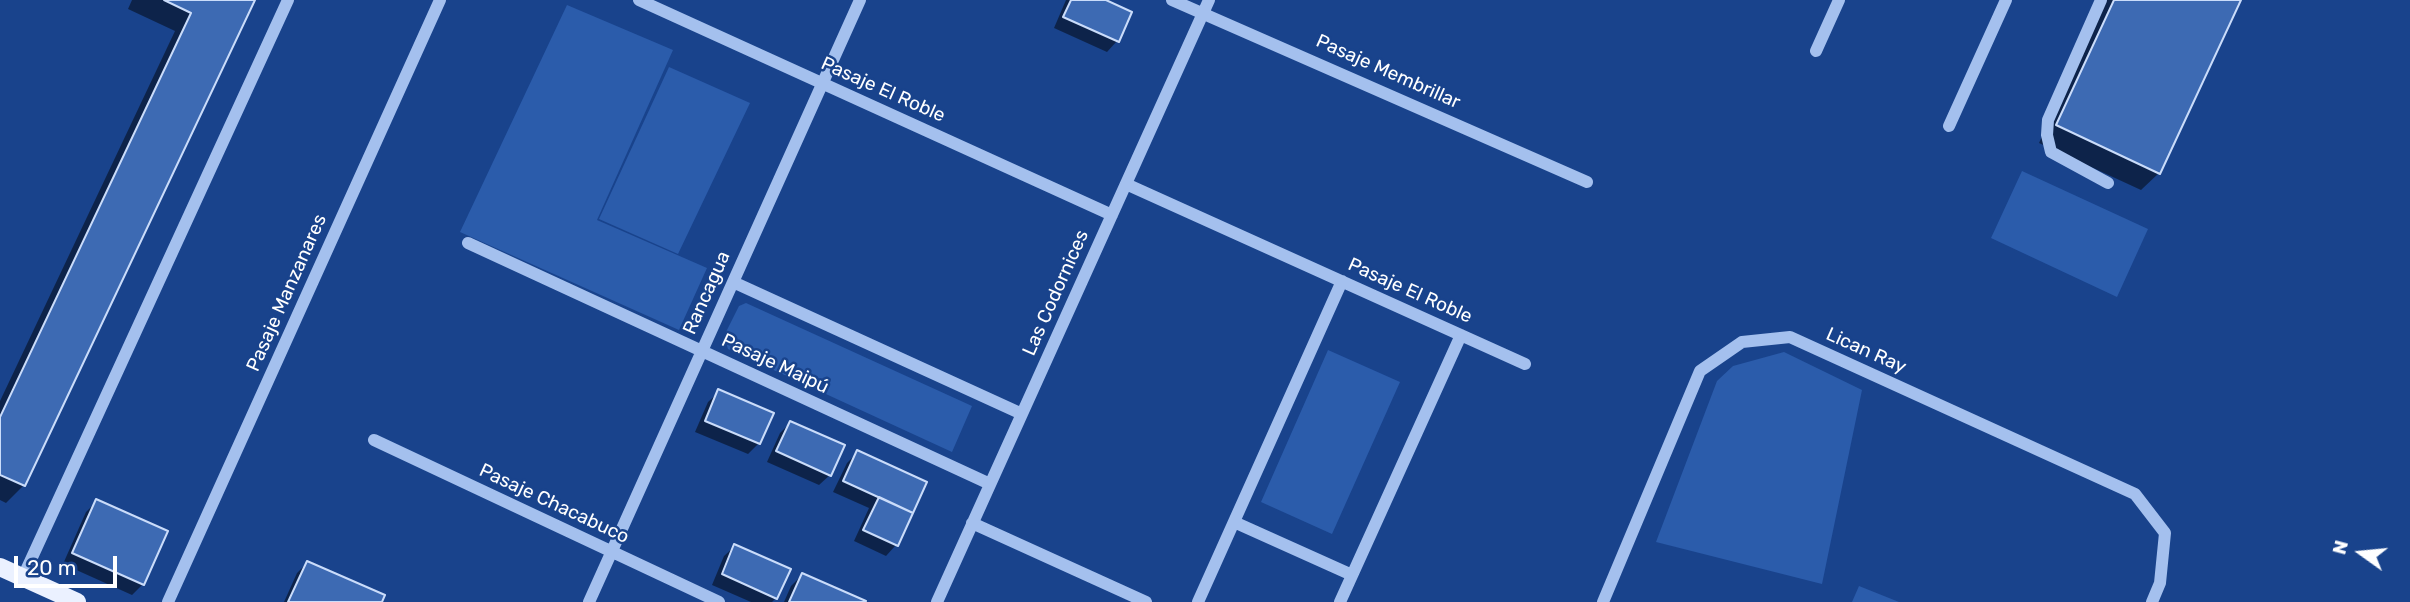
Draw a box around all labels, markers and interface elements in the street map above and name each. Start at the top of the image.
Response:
street label: Pasaje Membrillar [1312,30,1464,114]
street label: Pasaje El Roble [817,52,949,128]
street label: Pasaje Manzanares [242,211,332,375]
street label: Las Codornices [1018,226,1094,360]
street label: Rancagua [679,248,735,338]
street label: Pasaje El Roble [1344,253,1476,329]
street label: Lican Ray [1822,323,1910,379]
street label: Pasaje Maipú [718,329,832,399]
street label: Pasaje Chacabuco [475,459,633,549]
north arrow [2326,518,2396,588]
text: N [2327,538,2353,557]
scale bar [18,542,121,586]
text: 20 m [27,555,76,580]

